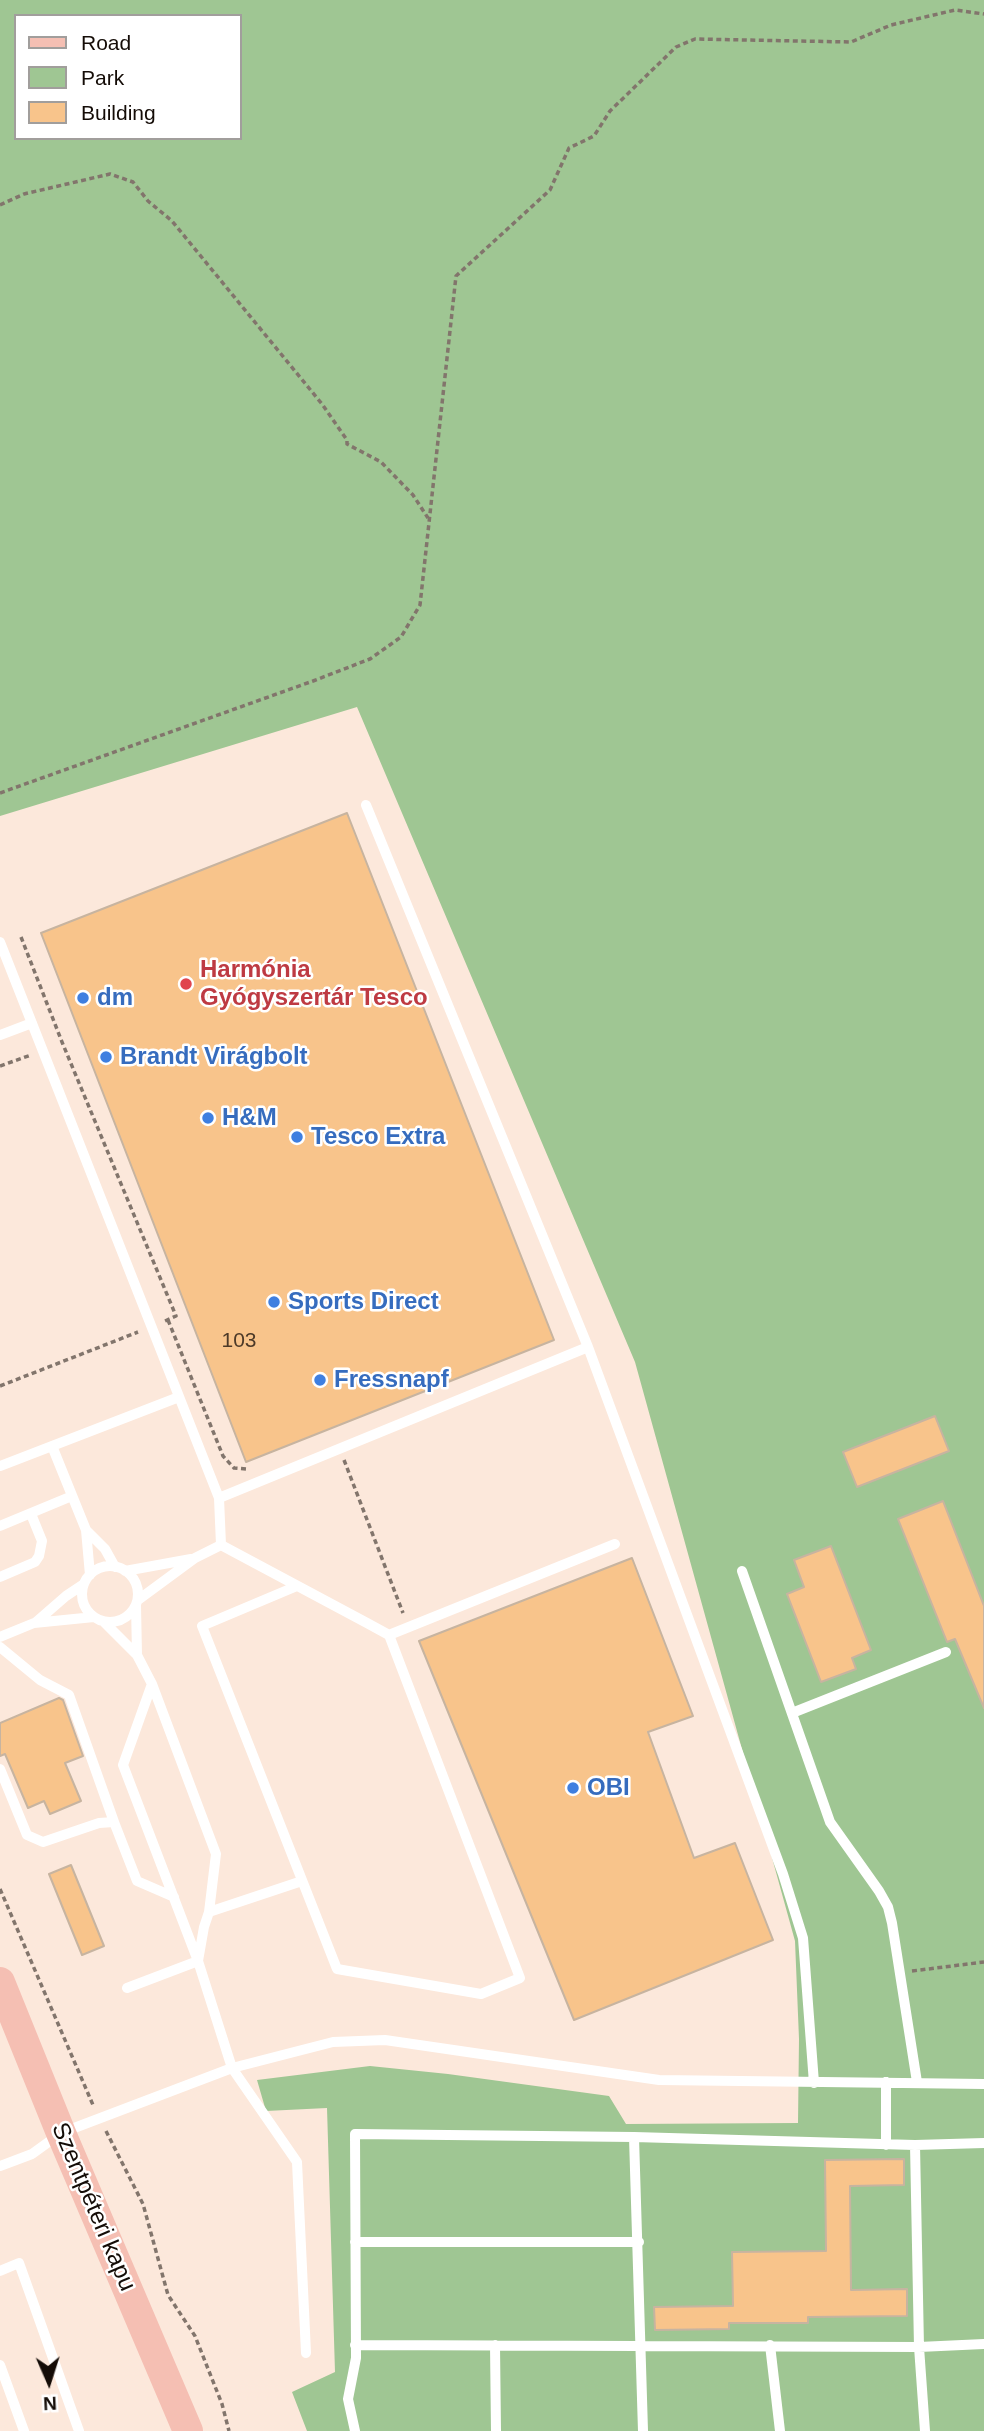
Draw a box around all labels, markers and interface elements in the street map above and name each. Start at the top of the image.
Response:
legend [14,14,242,140]
text: Road [81,31,131,54]
text: Park [81,66,124,89]
text: Building [81,101,156,124]
place label: Harmónia Gyógyszertár Tesco [200,956,428,1012]
marker: Harmónia Gyógyszertár Tesco [178,976,194,992]
place label: dm [97,984,133,1012]
marker: dm [75,990,91,1006]
place label: Brandt Virágbolt [120,1043,308,1071]
marker: Brandt Virágbolt [98,1049,114,1065]
place label: H&M [222,1104,277,1132]
marker: H&M [200,1110,216,1126]
place label: Tesco Extra [311,1123,445,1151]
marker: Tesco Extra [289,1129,305,1145]
place label: Sports Direct [288,1288,439,1316]
marker: Sports Direct [266,1294,282,1310]
house number: 103 [221,1328,257,1354]
place label: Fressnapf [334,1366,449,1394]
marker: Fressnapf [312,1372,328,1388]
place label: OBI [587,1774,630,1802]
marker: OBI [565,1780,581,1796]
street label: Szentpéteri kapu [45,2118,141,2296]
north arrow [14,2347,84,2417]
text: N [43,2393,58,2414]

